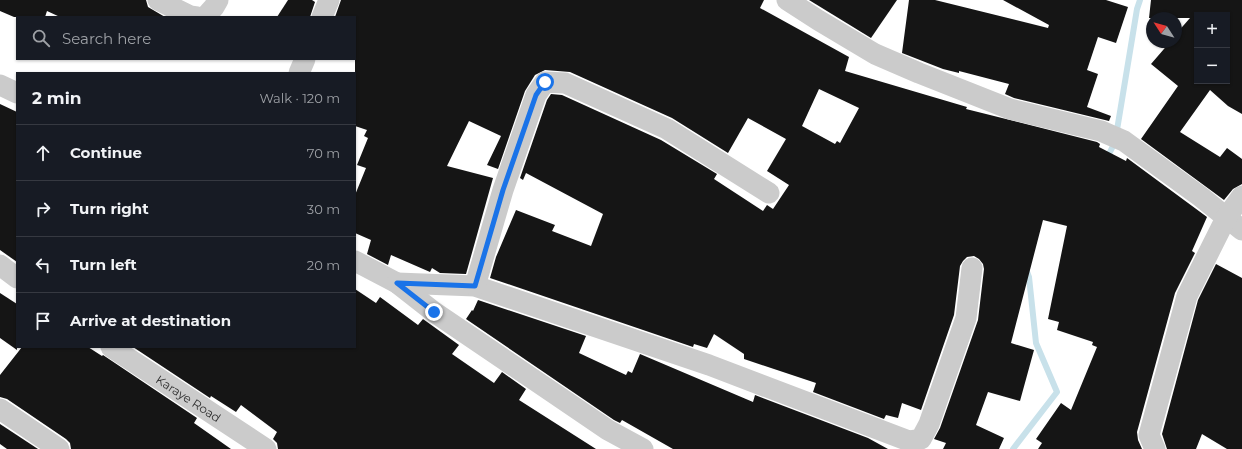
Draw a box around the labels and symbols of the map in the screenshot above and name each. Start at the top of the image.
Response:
north arrow [1146,12,1182,48]
route start [536,73,554,91]
route end [425,303,443,321]
street label: Karaye Road [153,371,224,425]

